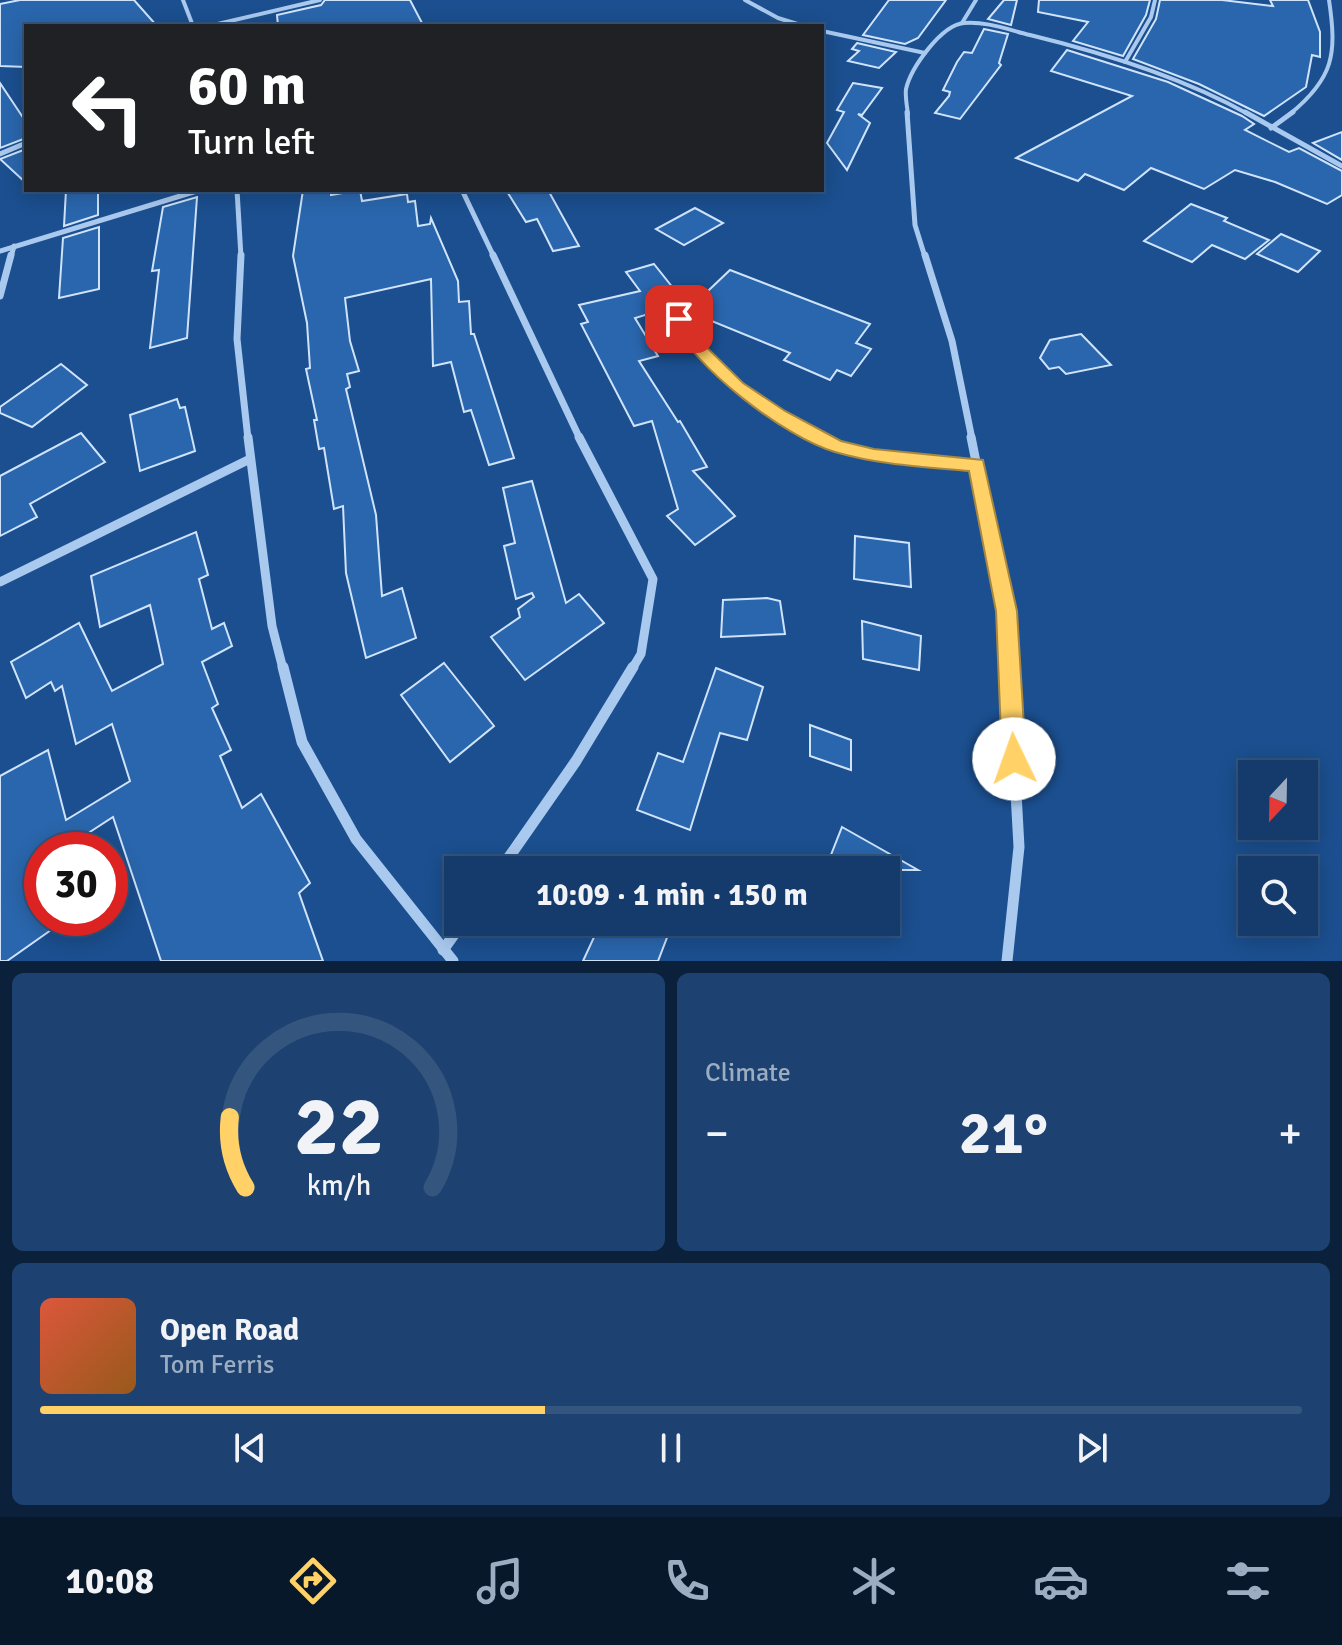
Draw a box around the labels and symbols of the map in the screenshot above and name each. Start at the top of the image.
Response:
pin [645,285,713,353]
position arrow [972,717,1056,801]
north arrow [1238,760,1318,840]
speed limit sign: 30 [24,832,128,936]

